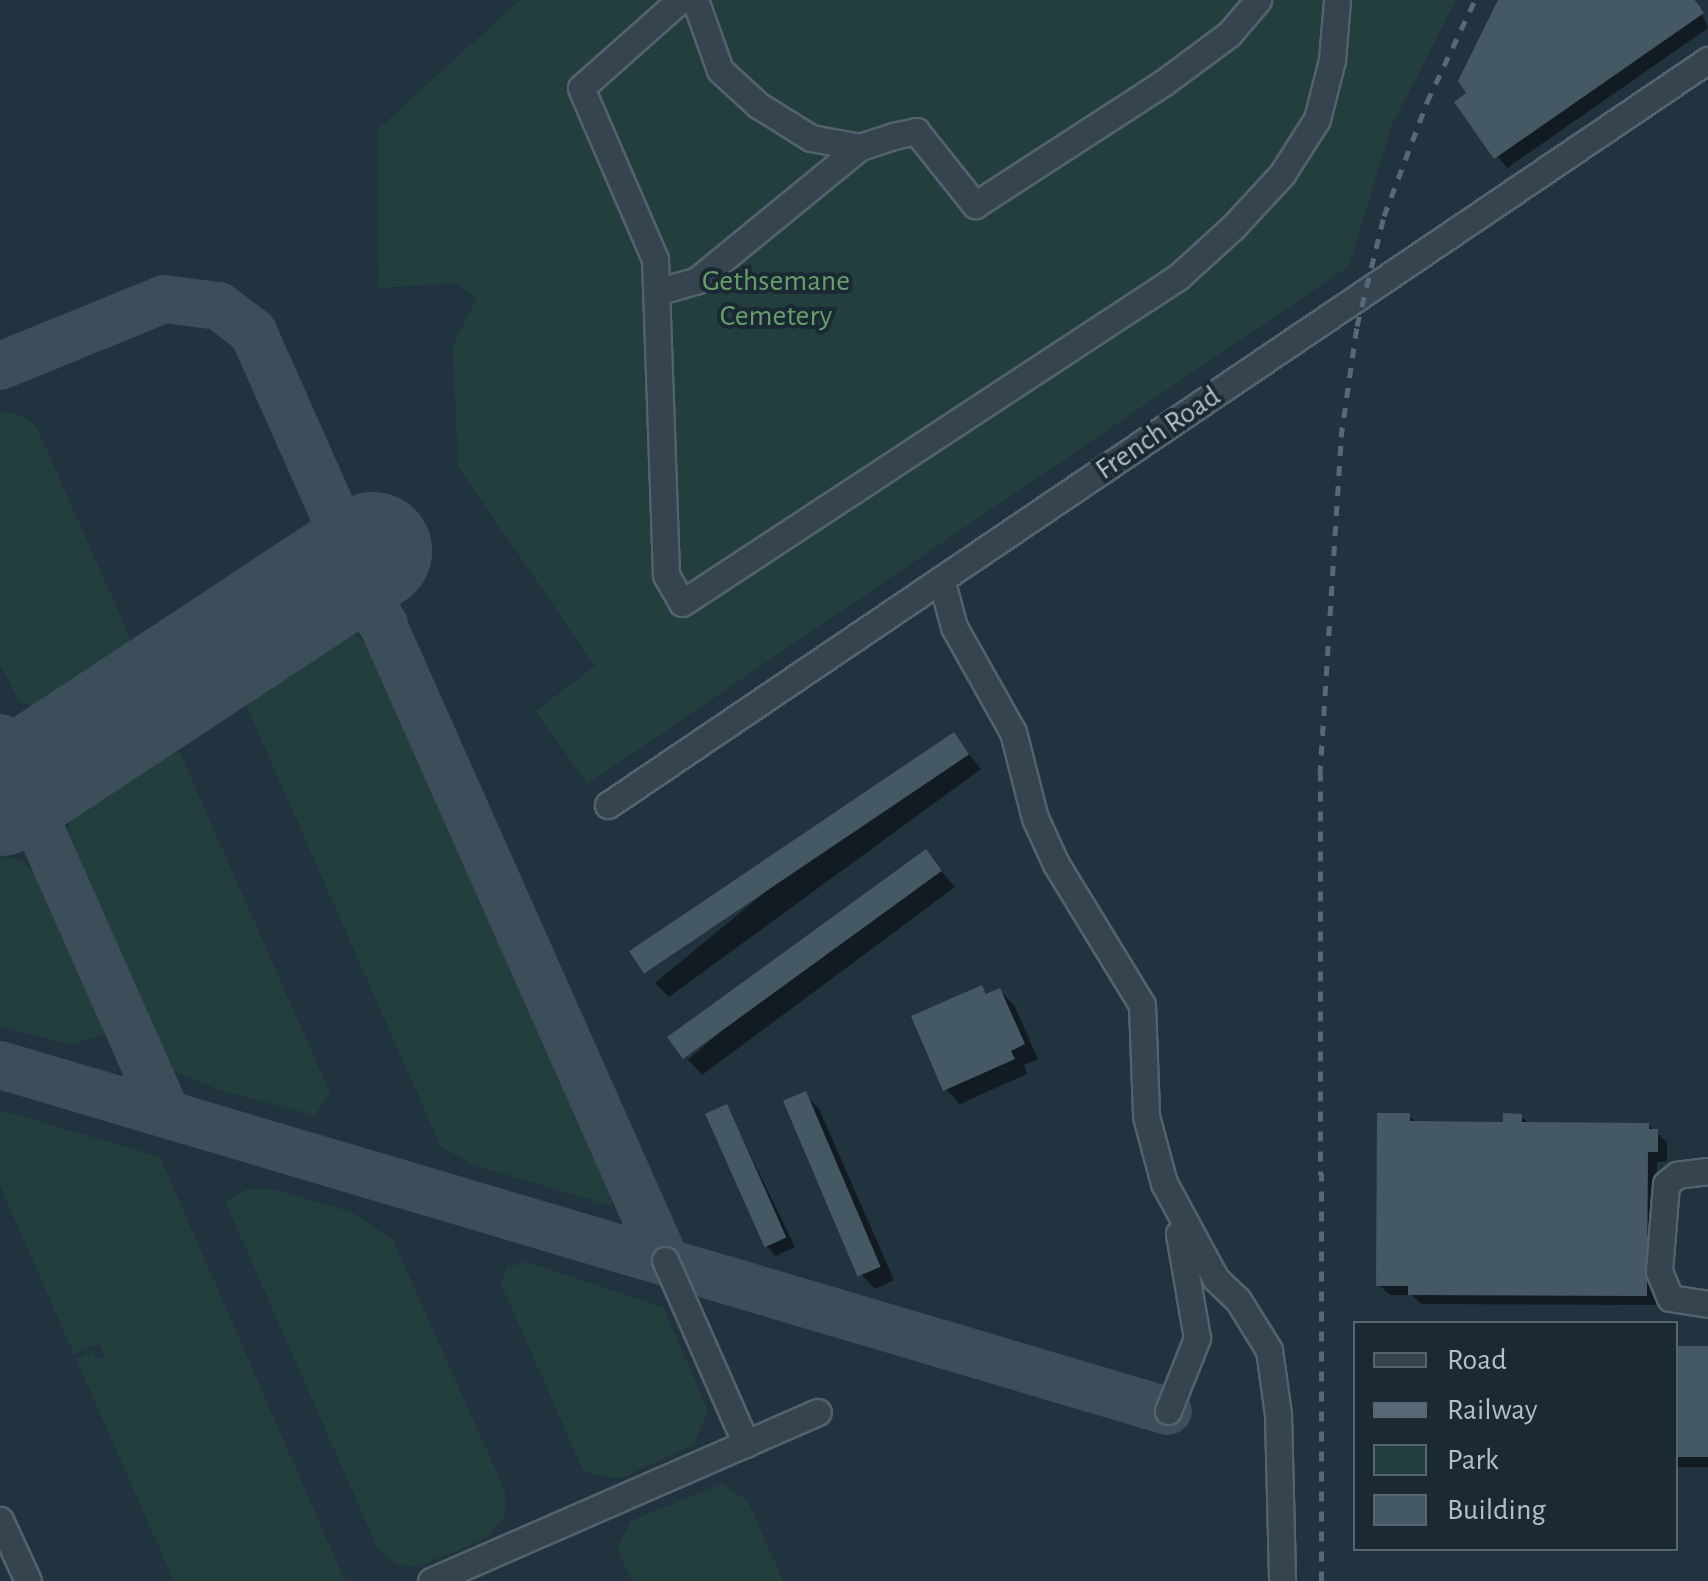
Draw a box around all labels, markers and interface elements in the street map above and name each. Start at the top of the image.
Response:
park label: Gethsemane Cemetery [702,263,850,334]
street label: French Road [1089,378,1227,488]
legend [1353,1321,1678,1551]
text: Road [1447,1345,1507,1375]
text: Railway [1447,1395,1538,1425]
text: Park [1447,1445,1499,1475]
text: Building [1447,1495,1546,1525]

